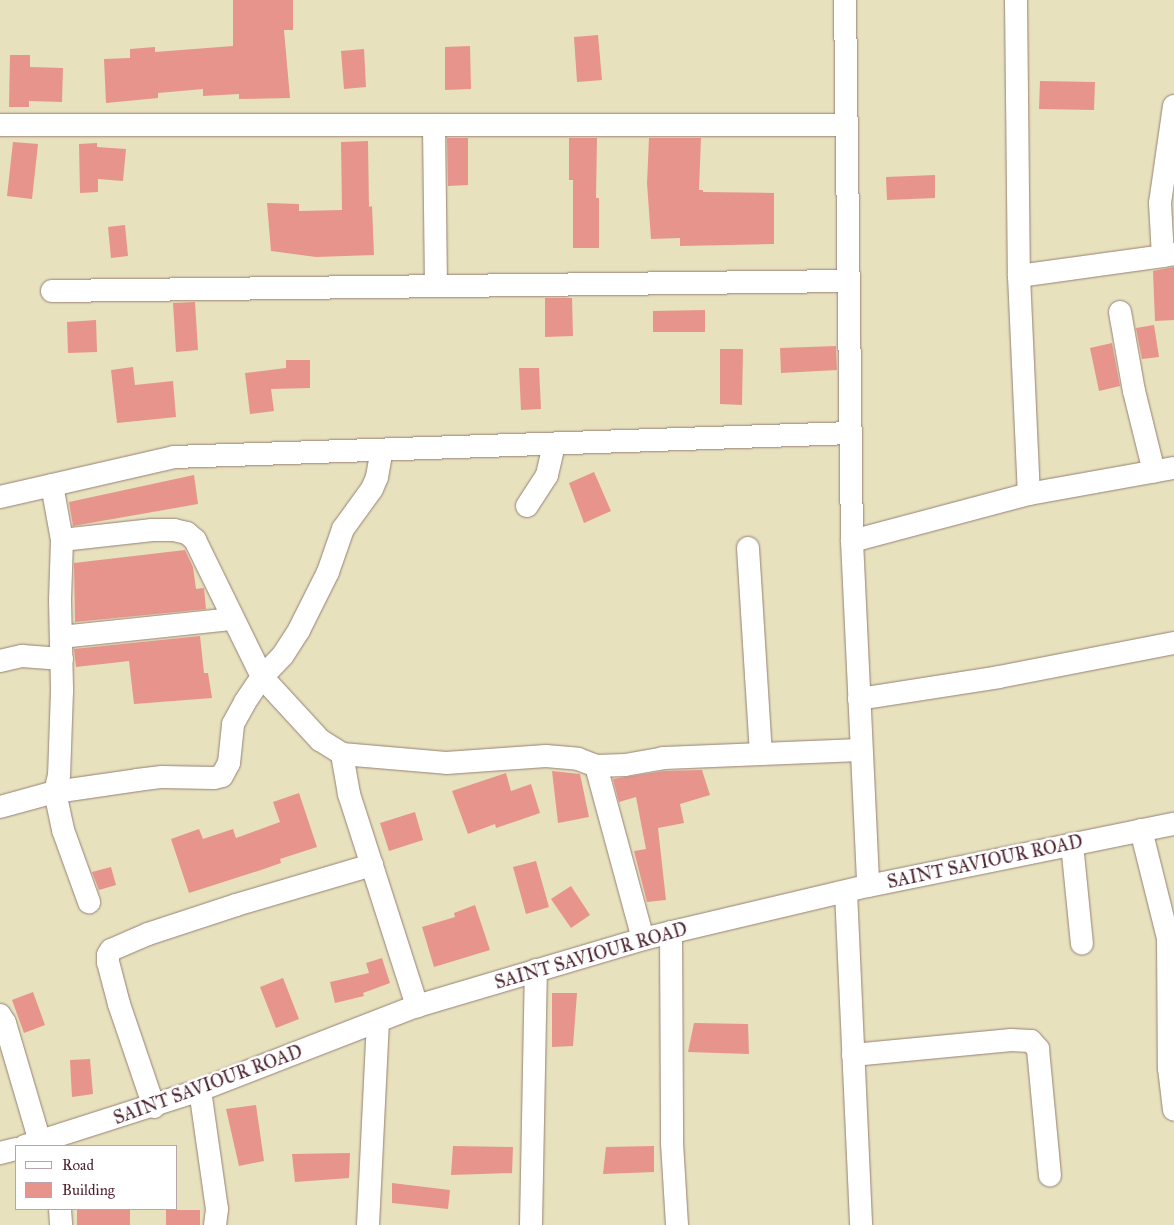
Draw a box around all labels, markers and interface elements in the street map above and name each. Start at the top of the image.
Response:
street label: SAINT SAVIOUR ROAD [885,831,1085,893]
street label: SAINT SAVIOUR ROAD [492,918,690,994]
street label: SAINT SAVIOUR ROAD [111,1041,305,1129]
legend [15,1145,178,1210]
text: Road [62,1156,94,1174]
text: Building [62,1181,115,1199]

